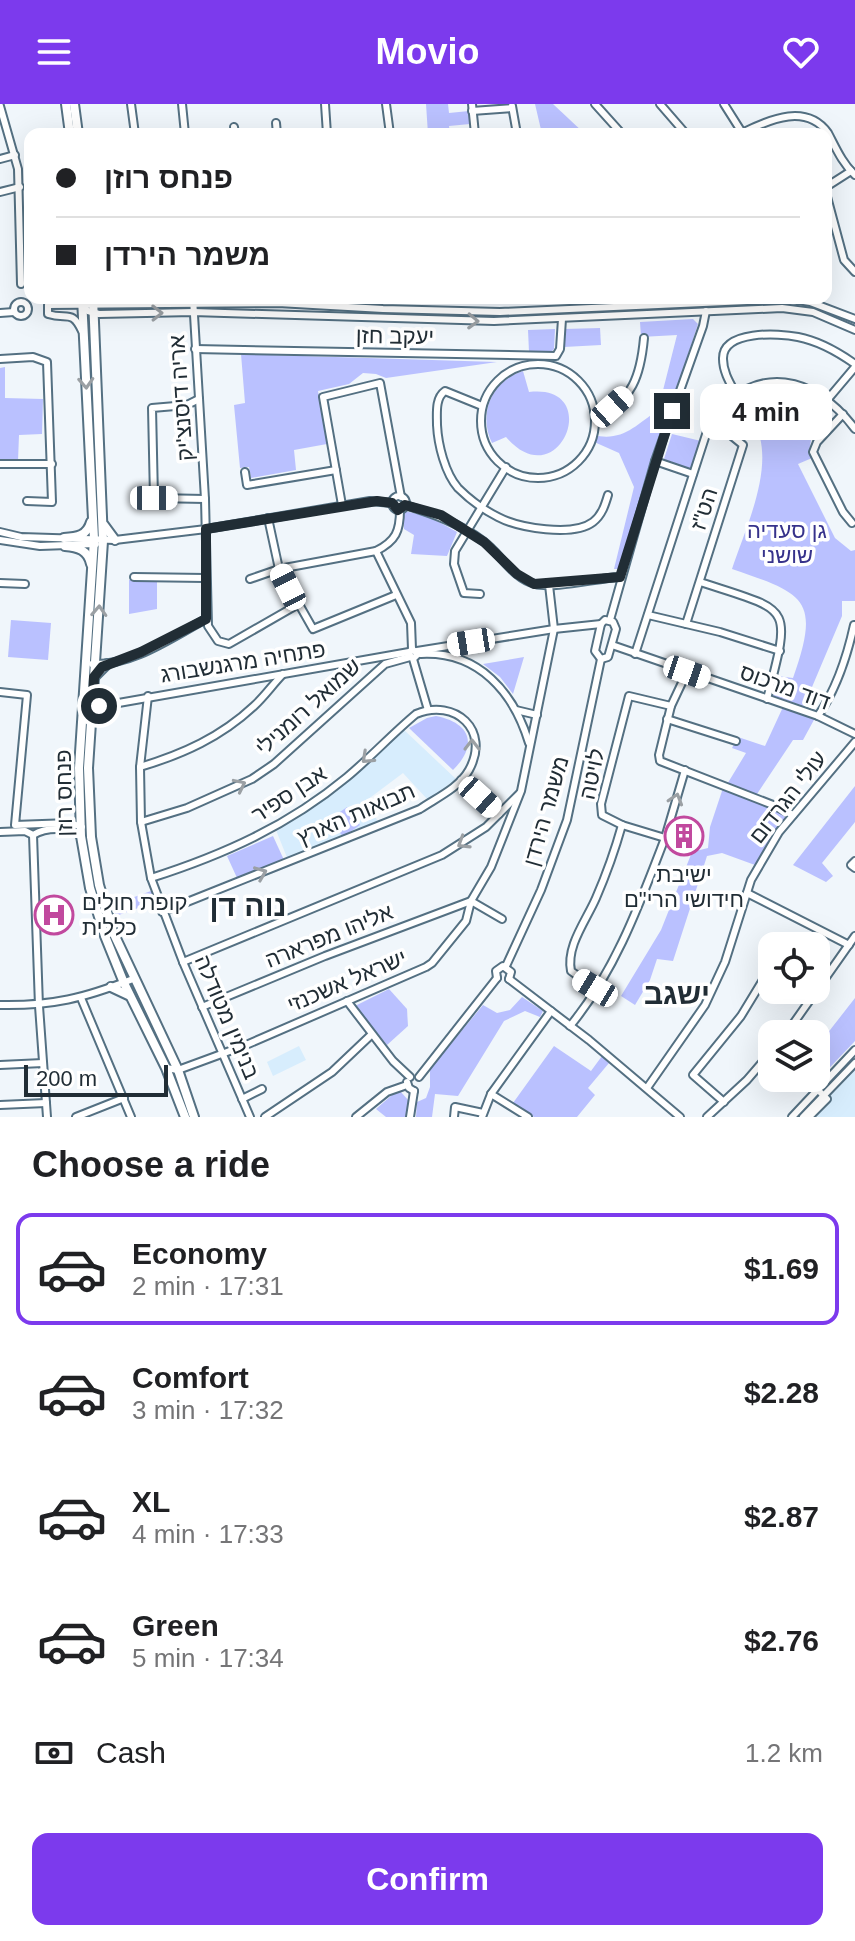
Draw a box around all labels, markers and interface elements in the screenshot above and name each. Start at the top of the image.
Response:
icon: menu [32,30,76,74]
icon: heart [779,30,823,74]
text: Movio [376,31,480,72]
text: פנחס רוזן [104,161,233,194]
text: משמר הירדן [104,238,270,271]
one-way arrow [151,305,164,322]
one-way arrow [467,312,480,329]
street label: יעקב חזן [356,323,434,349]
street label: אריה דיסנצ'יק [164,334,198,462]
one-way arrow [78,377,95,390]
car [586,382,638,432]
callout: 4 min [700,383,832,439]
route end [654,393,690,429]
text: 4 min [732,397,800,427]
street label: הט"ז [685,485,723,533]
car [130,486,178,510]
park label: גן סעדיה שושני [747,518,827,568]
car [266,560,310,614]
one-way arrow [91,604,108,617]
car [445,626,497,658]
street label: פתחיה מרגנשבורג [159,637,327,687]
street label: שמואל רומנילי [250,653,366,761]
car [660,653,714,691]
street label: דוד מרכוס [737,659,833,715]
route start [81,688,117,724]
one-way arrow [463,739,481,751]
street label: לויטה [574,746,610,802]
street label: עולי הגרדום [744,746,832,848]
street label: פנחס רוזן [51,749,77,837]
one-way arrow [362,749,377,763]
street label: משמר הירדן [518,753,574,869]
street label: אבן ספיר [247,761,331,827]
car [454,772,506,822]
street label: תבואות הארץ [293,778,419,850]
one-way arrow [232,779,246,795]
one-way arrow [667,792,683,806]
building icon: ישיבת חידושי הרי"ם [663,815,705,857]
one-way arrow [458,833,472,848]
place label: ישיבת חידושי הרי"ם [624,862,744,912]
one-way arrow [253,866,267,883]
district label: נוה דן [209,889,287,922]
place label: קופת חולים כללית [82,890,187,940]
hospital icon: קופת חולים כללית [33,894,75,936]
street label: אליהו מפרארה [262,899,397,973]
map controls [758,932,830,1092]
button: locate [758,932,830,1004]
street label: ישראל אשכנזי [284,945,410,1017]
street label: בנימין מטודלה [190,951,264,1083]
car [568,965,622,1011]
district label: ישגב [644,977,710,1010]
button: layers [758,1020,830,1092]
scale bar [24,1061,168,1097]
text: 200 m [36,1066,97,1091]
text: Choose a ride [32,1144,270,1185]
icon: car [36,1233,108,1305]
text: Economy [132,1237,267,1270]
text: $1.69 [744,1252,819,1285]
text: 2 min · 17:31 [132,1271,284,1301]
icon: car [36,1357,108,1429]
text: Comfort [132,1361,249,1394]
text: $2.28 [744,1376,819,1409]
text: 3 min · 17:32 [132,1395,284,1425]
icon: car [36,1481,108,1553]
text: XL [132,1485,170,1518]
text: $2.87 [744,1500,819,1533]
text: 4 min · 17:33 [132,1519,284,1549]
icon: car [36,1605,108,1677]
text: Green [132,1609,219,1642]
text: $2.76 [744,1624,819,1657]
text: 5 min · 17:34 [132,1643,284,1673]
icon: cash [32,1731,76,1775]
text: Cash [96,1736,166,1769]
text: 1.2 km [745,1738,823,1768]
button: Confirm [32,1833,823,1925]

